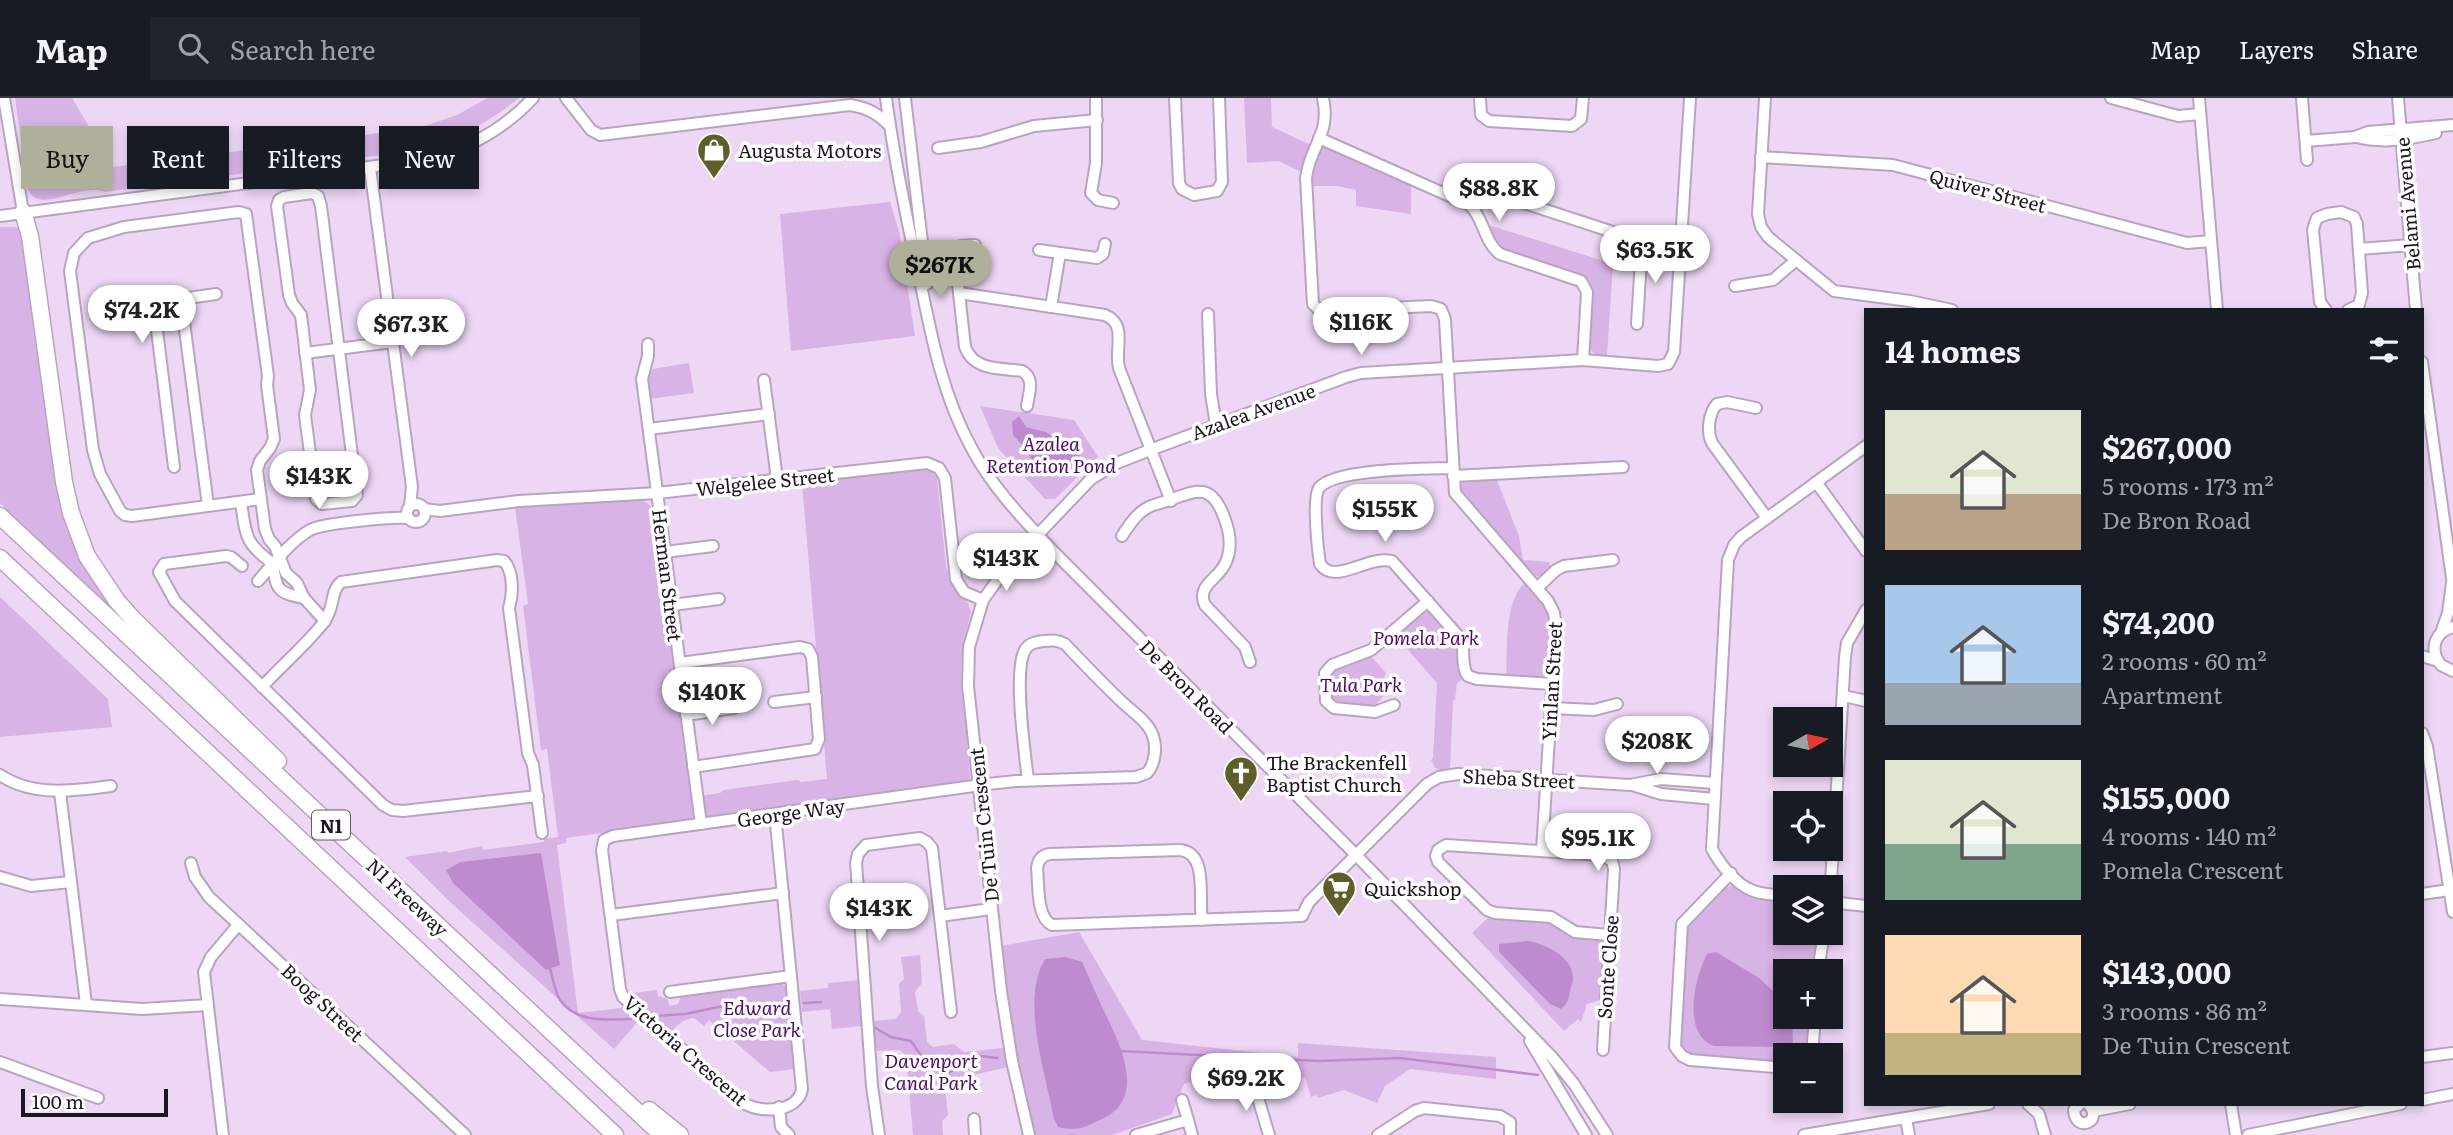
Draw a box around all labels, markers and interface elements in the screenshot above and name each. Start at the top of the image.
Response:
search box [150,17,640,80]
text: Map [35,24,108,73]
icon: search [174,29,212,67]
text: Search here [230,29,376,68]
text: Map [2150,31,2201,66]
text: Layers [2239,31,2313,66]
text: Share [2351,31,2418,66]
chip: Buy [21,126,113,189]
chip: Rent [127,126,229,189]
chip: Filters [243,126,365,189]
chip: New [379,126,479,189]
shop icon: Augusta Motors [695,131,733,180]
place label: Augusta Motors [738,136,882,164]
street label: Belami Avenue [2387,136,2427,272]
street label: Quiver Street [1926,161,2050,219]
pin: $88.8K [1442,164,1556,223]
text: $88.8K [1459,169,1539,203]
pin: $63.5K [1598,226,1712,285]
text: $63.5K [1616,231,1694,265]
pin: $267K [891,240,989,300]
text: $267K [905,246,975,280]
pin: $74.2K [85,286,199,345]
text: $74.2K [104,291,180,325]
pin: $116K [1312,298,1410,357]
pin: $67.3K [354,300,468,359]
text: $116K [1329,303,1393,337]
text: $67.3K [373,305,449,339]
text: 14 homes [1885,328,2021,372]
icon: filters [2365,331,2403,369]
street label: Azalea Avenue [1187,376,1319,446]
text: $267,000 [2102,424,2232,468]
park label: Azalea Retention Pond [986,429,1116,479]
icon: home [1941,438,2025,522]
pin: $143K [270,452,368,511]
text: $143K [285,457,353,491]
street label: Welgelee Street [694,460,836,502]
text: 5 rooms · 173 m² [2102,468,2274,502]
pin: $155K [1336,484,1434,544]
text: $155K [1352,490,1418,524]
text: De Bron Road [2102,502,2251,536]
street label: Herman Street [646,507,690,643]
pin: $143K [957,533,1055,593]
text: $143K [972,539,1040,573]
text: $74,200 [2102,599,2215,643]
icon: home [1941,613,2025,697]
street label: Yinlan Street [1534,620,1568,741]
park label: Pomela Park [1373,623,1480,651]
street label: De Bron Road [1134,633,1241,740]
text: 2 rooms · 60 m² [2102,643,2267,677]
pin: $140K [663,668,761,727]
park label: Tula Park [1320,670,1403,698]
text: $140K [678,673,746,707]
text: Apartment [2102,677,2222,711]
north arrow [1773,707,1843,777]
map controls [1773,707,1843,1113]
pin: $208K [1608,716,1706,776]
text: $208K [1621,722,1693,756]
street label: De Tuin Crescent [961,746,1005,904]
place label: The Brackenfell Baptist Church [1266,748,1407,798]
church icon: The Brackenfell Baptist Church [1222,754,1260,803]
street label: Sheba Street [1462,761,1576,795]
text: $155,000 [2102,774,2230,818]
icon: home [1941,788,2025,872]
street label: George Way [735,791,847,833]
button: locate [1773,791,1843,861]
road number: N1 [312,810,350,840]
pin: $95.1K [1541,814,1655,873]
text: 4 rooms · 140 m² [2102,818,2276,852]
text: $95.1K [1561,819,1635,853]
street label: N1 Freeway [361,852,455,943]
text: Pomela Crescent [2102,852,2283,886]
supermarket icon: Quickshop [1320,869,1358,918]
place label: Quickshop [1364,874,1461,902]
button: layers [1773,875,1843,945]
pin: $143K [830,884,928,943]
text: $143K [845,889,913,923]
street label: Sonte Close [1589,914,1625,1020]
text: $143,000 [2102,949,2231,993]
street label: Boog Street [276,956,371,1048]
button: + [1773,959,1843,1029]
icon: home [1941,963,2025,1047]
street label: Victoria Crescent [618,988,754,1112]
park label: Edward Close Park [713,993,801,1043]
text: 3 rooms · 86 m² [2102,993,2267,1027]
text: De Tuin Crescent [2102,1027,2290,1061]
button: − [1773,1043,1843,1113]
park label: Davenport Canal Park [884,1046,979,1096]
pin: $69.2K [1189,1054,1303,1113]
text: $69.2K [1207,1059,1285,1093]
scale bar [21,1086,168,1118]
text: 100 m [32,1087,84,1115]

